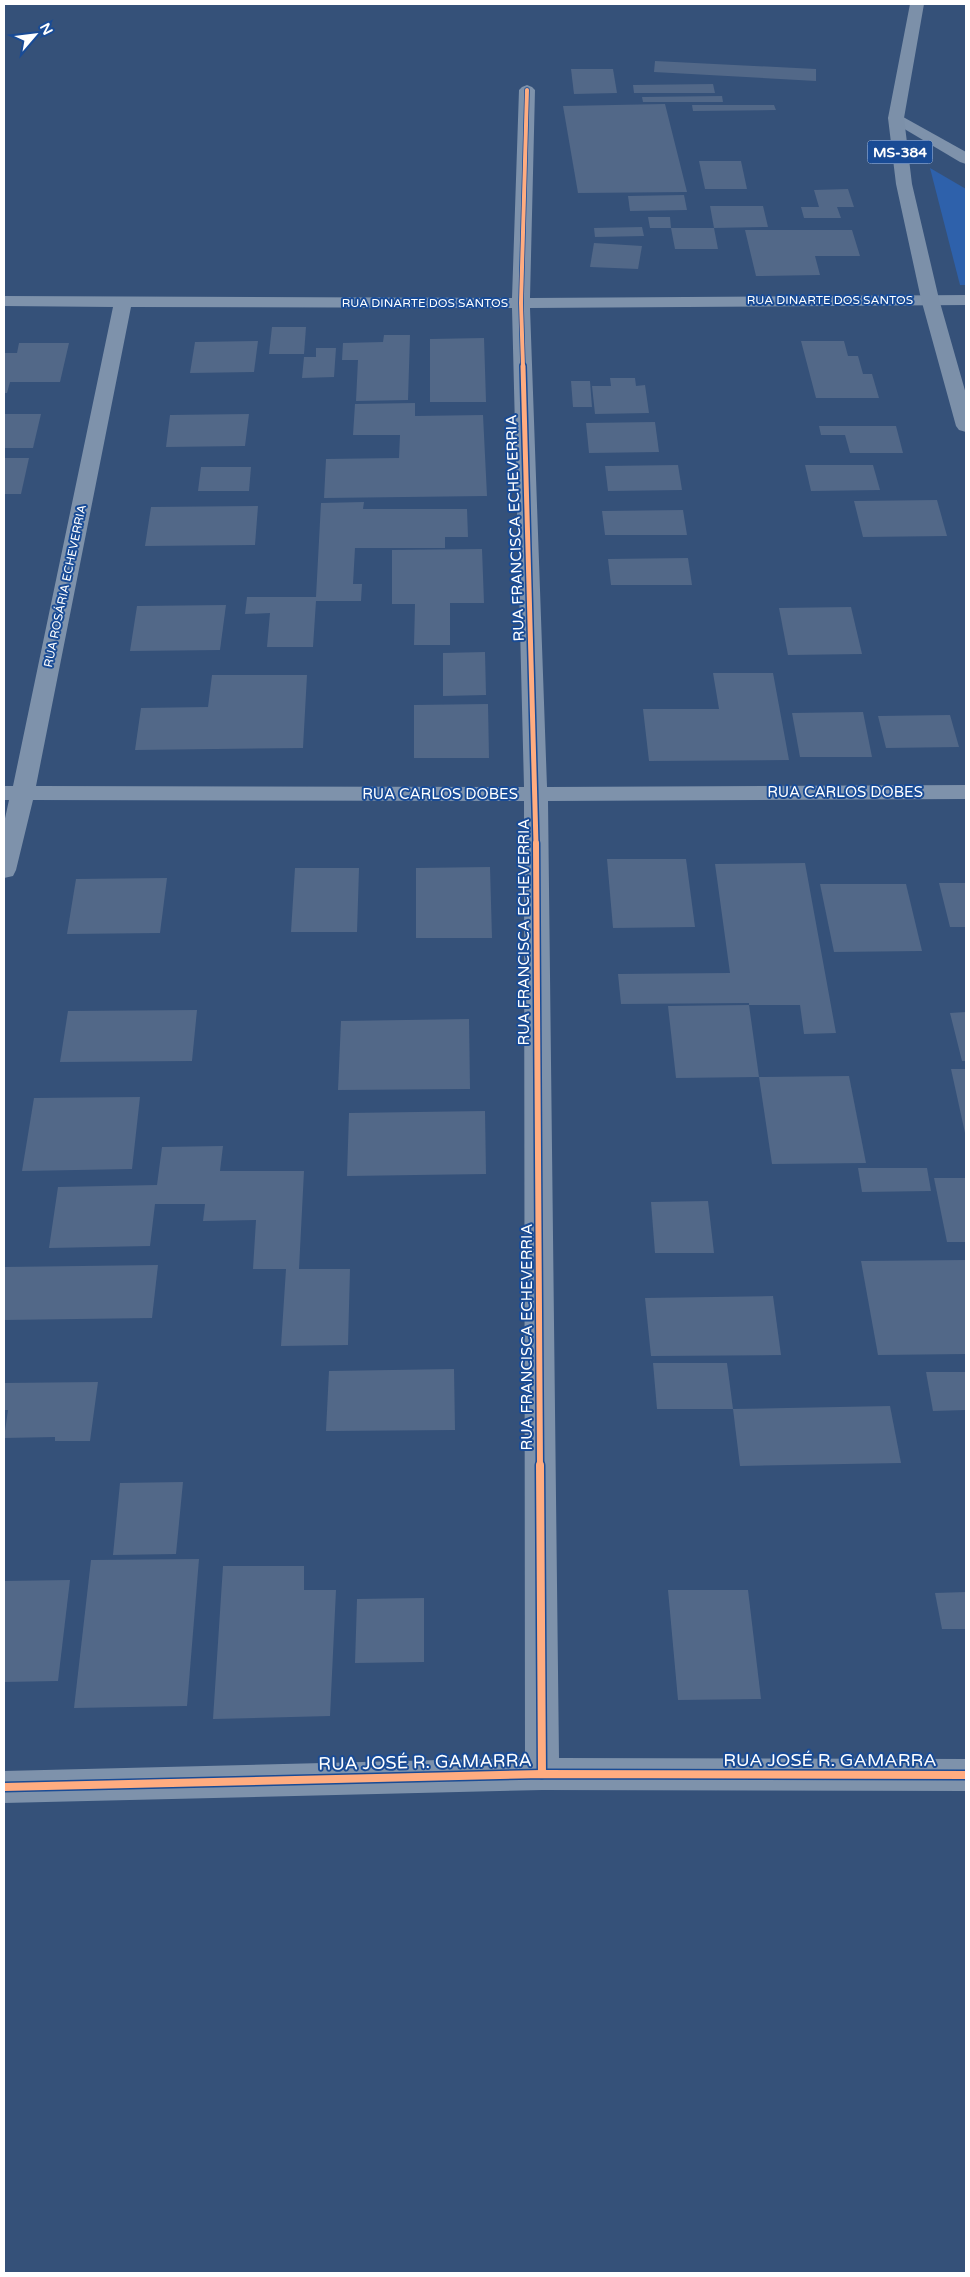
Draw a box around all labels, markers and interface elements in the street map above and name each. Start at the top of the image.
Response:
north arrow [10,10,60,60]
text: N [36,20,56,38]
road number: MS-384 [868,140,932,163]
street label: RUA DINARTE DOS SANTOS [747,293,913,307]
street label: RUA DINARTE DOS SANTOS [342,296,508,310]
street label: RUA FRANCISCA ECHEVERRIA [502,414,528,642]
street label: RUA ROSÁRIA ECHEVERRIA [41,503,89,669]
street label: RUA CARLOS DOBES [767,783,923,801]
street label: RUA CARLOS DOBES [362,785,518,803]
street label: RUA FRANCISCA ECHEVERRIA [515,819,533,1045]
street label: RUA FRANCISCA ECHEVERRIA [518,1224,536,1450]
street label: RUA JOSÉ R. GAMARRA [318,1749,532,1775]
street label: RUA JOSÉ R. GAMARRA [723,1749,937,1771]

